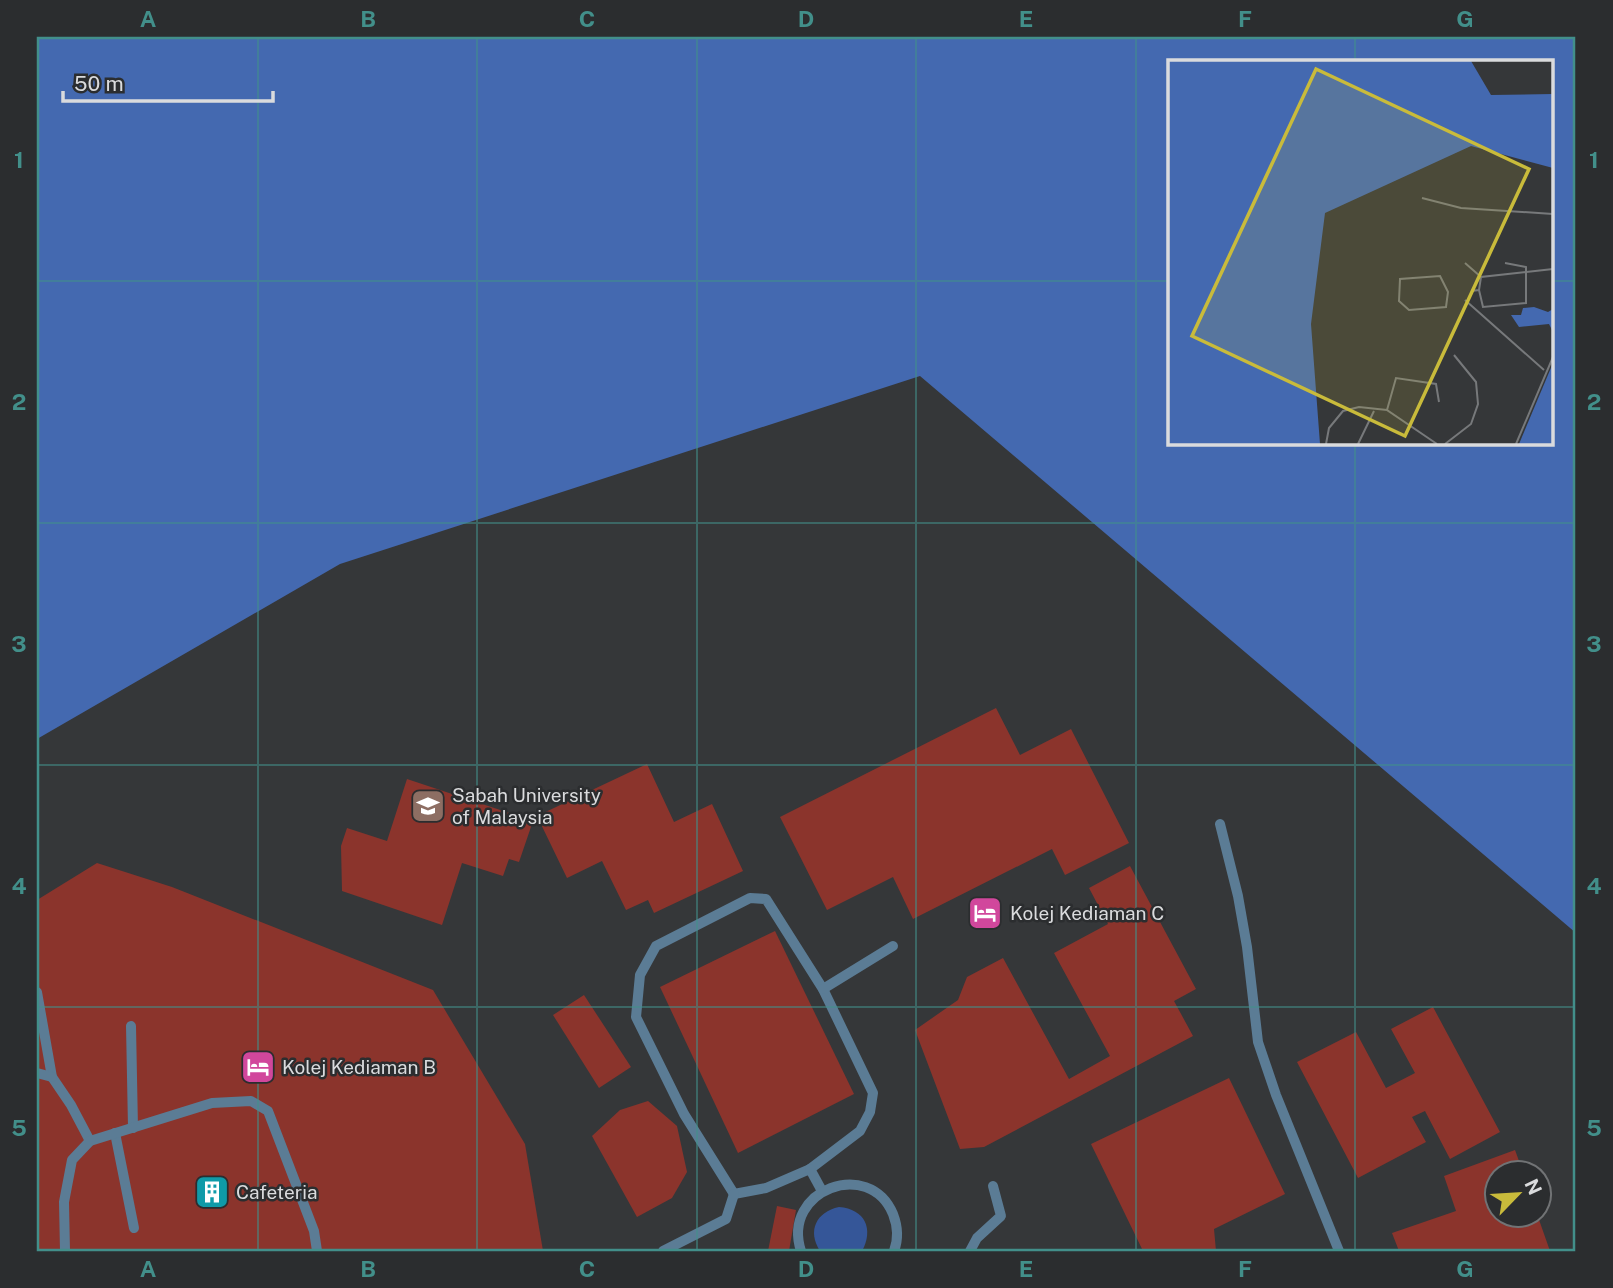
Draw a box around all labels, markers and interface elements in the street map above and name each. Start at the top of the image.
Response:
text: A [140,5,157,32]
text: B [360,5,376,32]
text: C [579,5,595,32]
text: D [798,5,814,32]
text: E [1019,5,1033,32]
text: F [1238,5,1252,32]
text: G [1456,5,1474,32]
scale bar [63,60,273,104]
inset map [1168,60,1554,444]
text: 50 m [74,71,124,96]
text: 1 [14,146,24,173]
text: 1 [1589,146,1599,173]
text: 2 [12,388,26,415]
text: 2 [1587,388,1601,415]
text: 3 [11,630,27,657]
text: 3 [1586,630,1602,657]
place label: Sabah University of Malaysia [452,784,601,828]
school or university icon: Sabah University of Malaysia [409,787,447,825]
text: 4 [11,872,27,899]
text: 4 [1586,872,1602,899]
hotel icon: Kolej Kediaman C [966,894,1004,932]
place label: Kolej Kediaman C [1010,902,1164,924]
hotel icon: Kolej Kediaman B [239,1048,277,1086]
place label: Kolej Kediaman B [282,1056,436,1078]
text: 5 [11,1114,27,1141]
text: 5 [1586,1114,1602,1141]
north arrow [1484,1158,1554,1228]
building icon: Cafeteria [193,1173,231,1211]
text: N [1520,1175,1547,1198]
place label: Cafeteria [236,1181,317,1203]
text: A [140,1255,157,1282]
text: B [360,1255,376,1282]
text: C [579,1255,595,1282]
text: D [798,1255,814,1282]
text: E [1019,1255,1033,1282]
text: F [1238,1255,1252,1282]
text: G [1456,1255,1474,1282]

